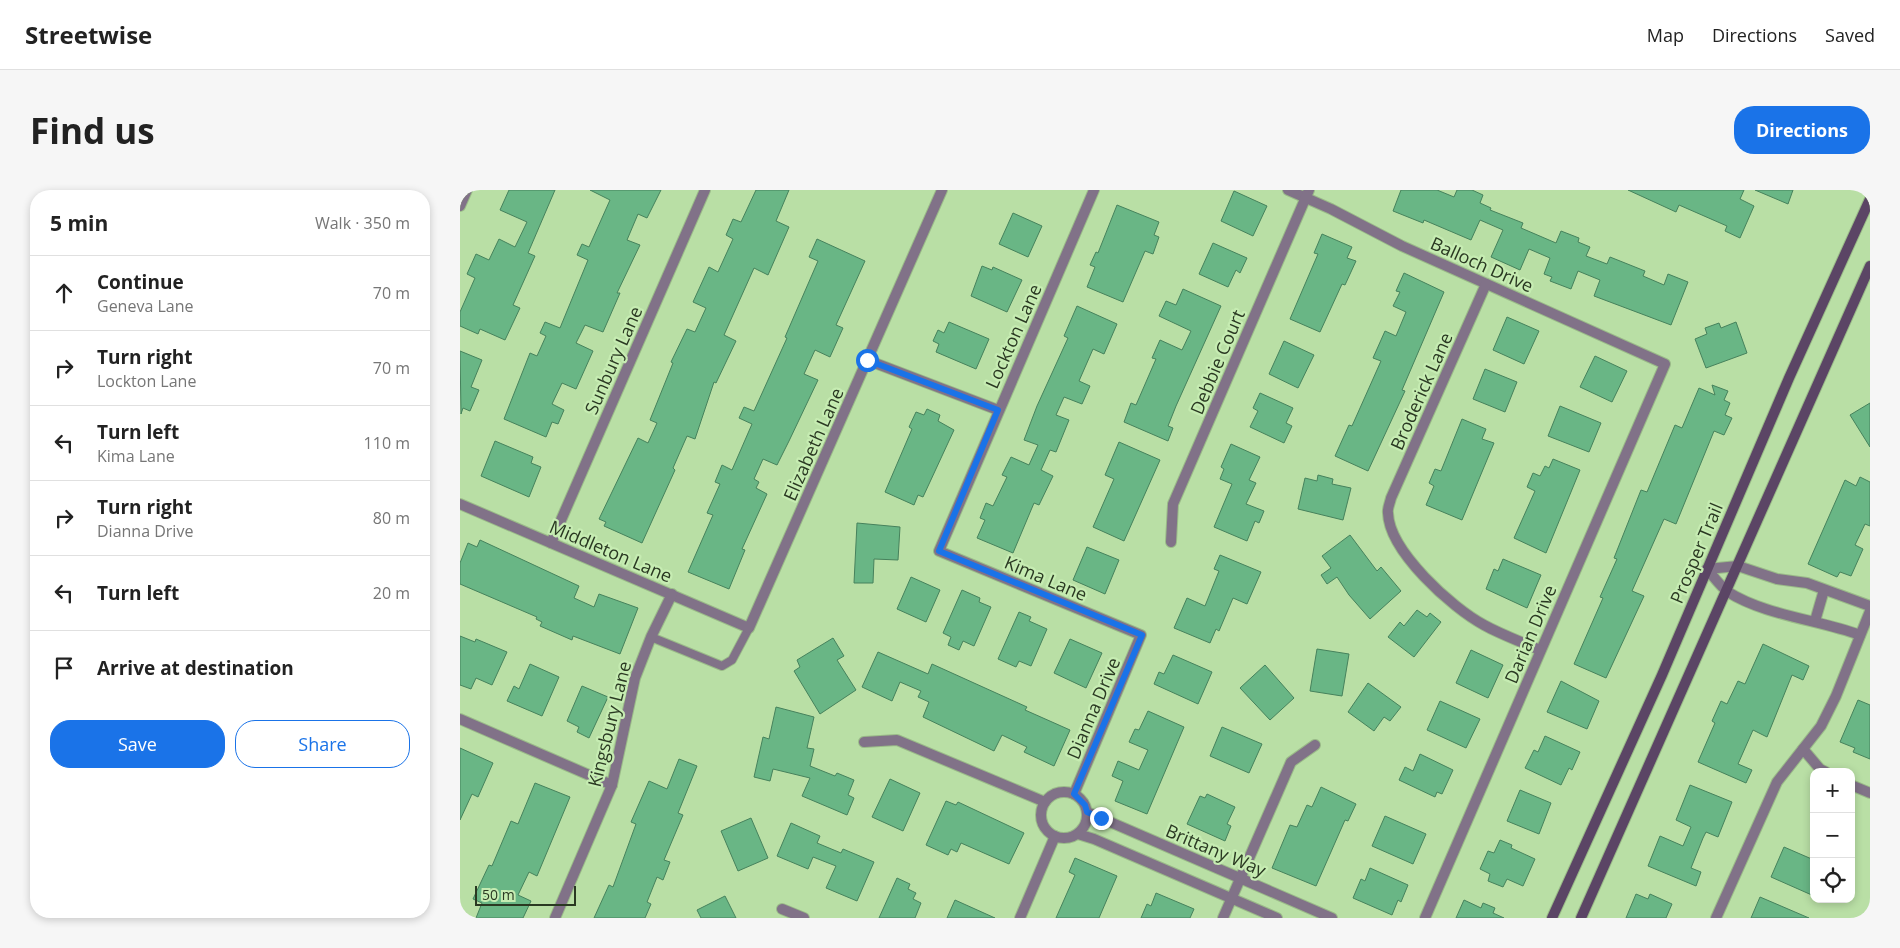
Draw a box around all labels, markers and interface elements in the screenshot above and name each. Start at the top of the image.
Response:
text: Streetwise [25,18,152,51]
text: Map [1647,23,1684,47]
text: Directions [1712,23,1797,47]
text: Saved [1825,23,1875,47]
button: Directions [1734,106,1870,154]
text: Find us [30,107,155,154]
text: 5 min [50,209,108,237]
text: Walk · 350 m [315,212,410,234]
street label: Balloch Drive [1427,231,1537,297]
text: Continue [97,269,184,295]
icon: ahead [50,279,78,307]
street label: Lockton Lane [979,280,1047,392]
text: 70 m [373,282,410,304]
text: Geneva Lane [97,295,194,317]
street label: Sunbury Lane [579,302,647,418]
street label: Debbie Court [1184,306,1250,418]
street label: Broderick Lane [1384,329,1458,453]
text: Turn right [97,344,192,370]
route start [856,349,879,372]
icon: right [50,354,78,382]
text: 70 m [373,357,410,379]
text: Lockton Lane [97,370,196,392]
street label: Elizabeth Lane [777,384,849,504]
text: Turn left [97,419,179,445]
icon: left [50,429,78,457]
text: 110 m [364,432,410,454]
text: Kima Lane [97,445,175,467]
text: Turn right [97,494,192,520]
street label: Prosper Trail [1664,499,1728,607]
icon: right [50,504,78,532]
text: 80 m [373,507,410,529]
street label: Middleton Lane [546,514,676,588]
text: Dianna Drive [97,520,193,542]
street label: Kima Lane [1001,550,1091,606]
icon: left [50,579,78,607]
text: Turn left [97,580,179,606]
street label: Darian Drive [1498,581,1562,687]
text: 20 m [373,582,410,604]
street label: Dianna Drive [1061,653,1125,763]
icon: arrive [50,654,78,682]
text: Arrive at destination [97,655,294,681]
street label: Kingsbury Lane [582,659,636,789]
button: Save [50,720,225,768]
button: Share [235,720,410,768]
map controls [1810,768,1855,903]
button: + [1810,768,1855,813]
route end [1090,807,1113,830]
button: − [1810,813,1855,858]
street label: Brittany Way [1162,818,1271,882]
button: locate [1810,858,1855,903]
scale bar [475,883,576,906]
text: 50 m [482,885,515,904]

